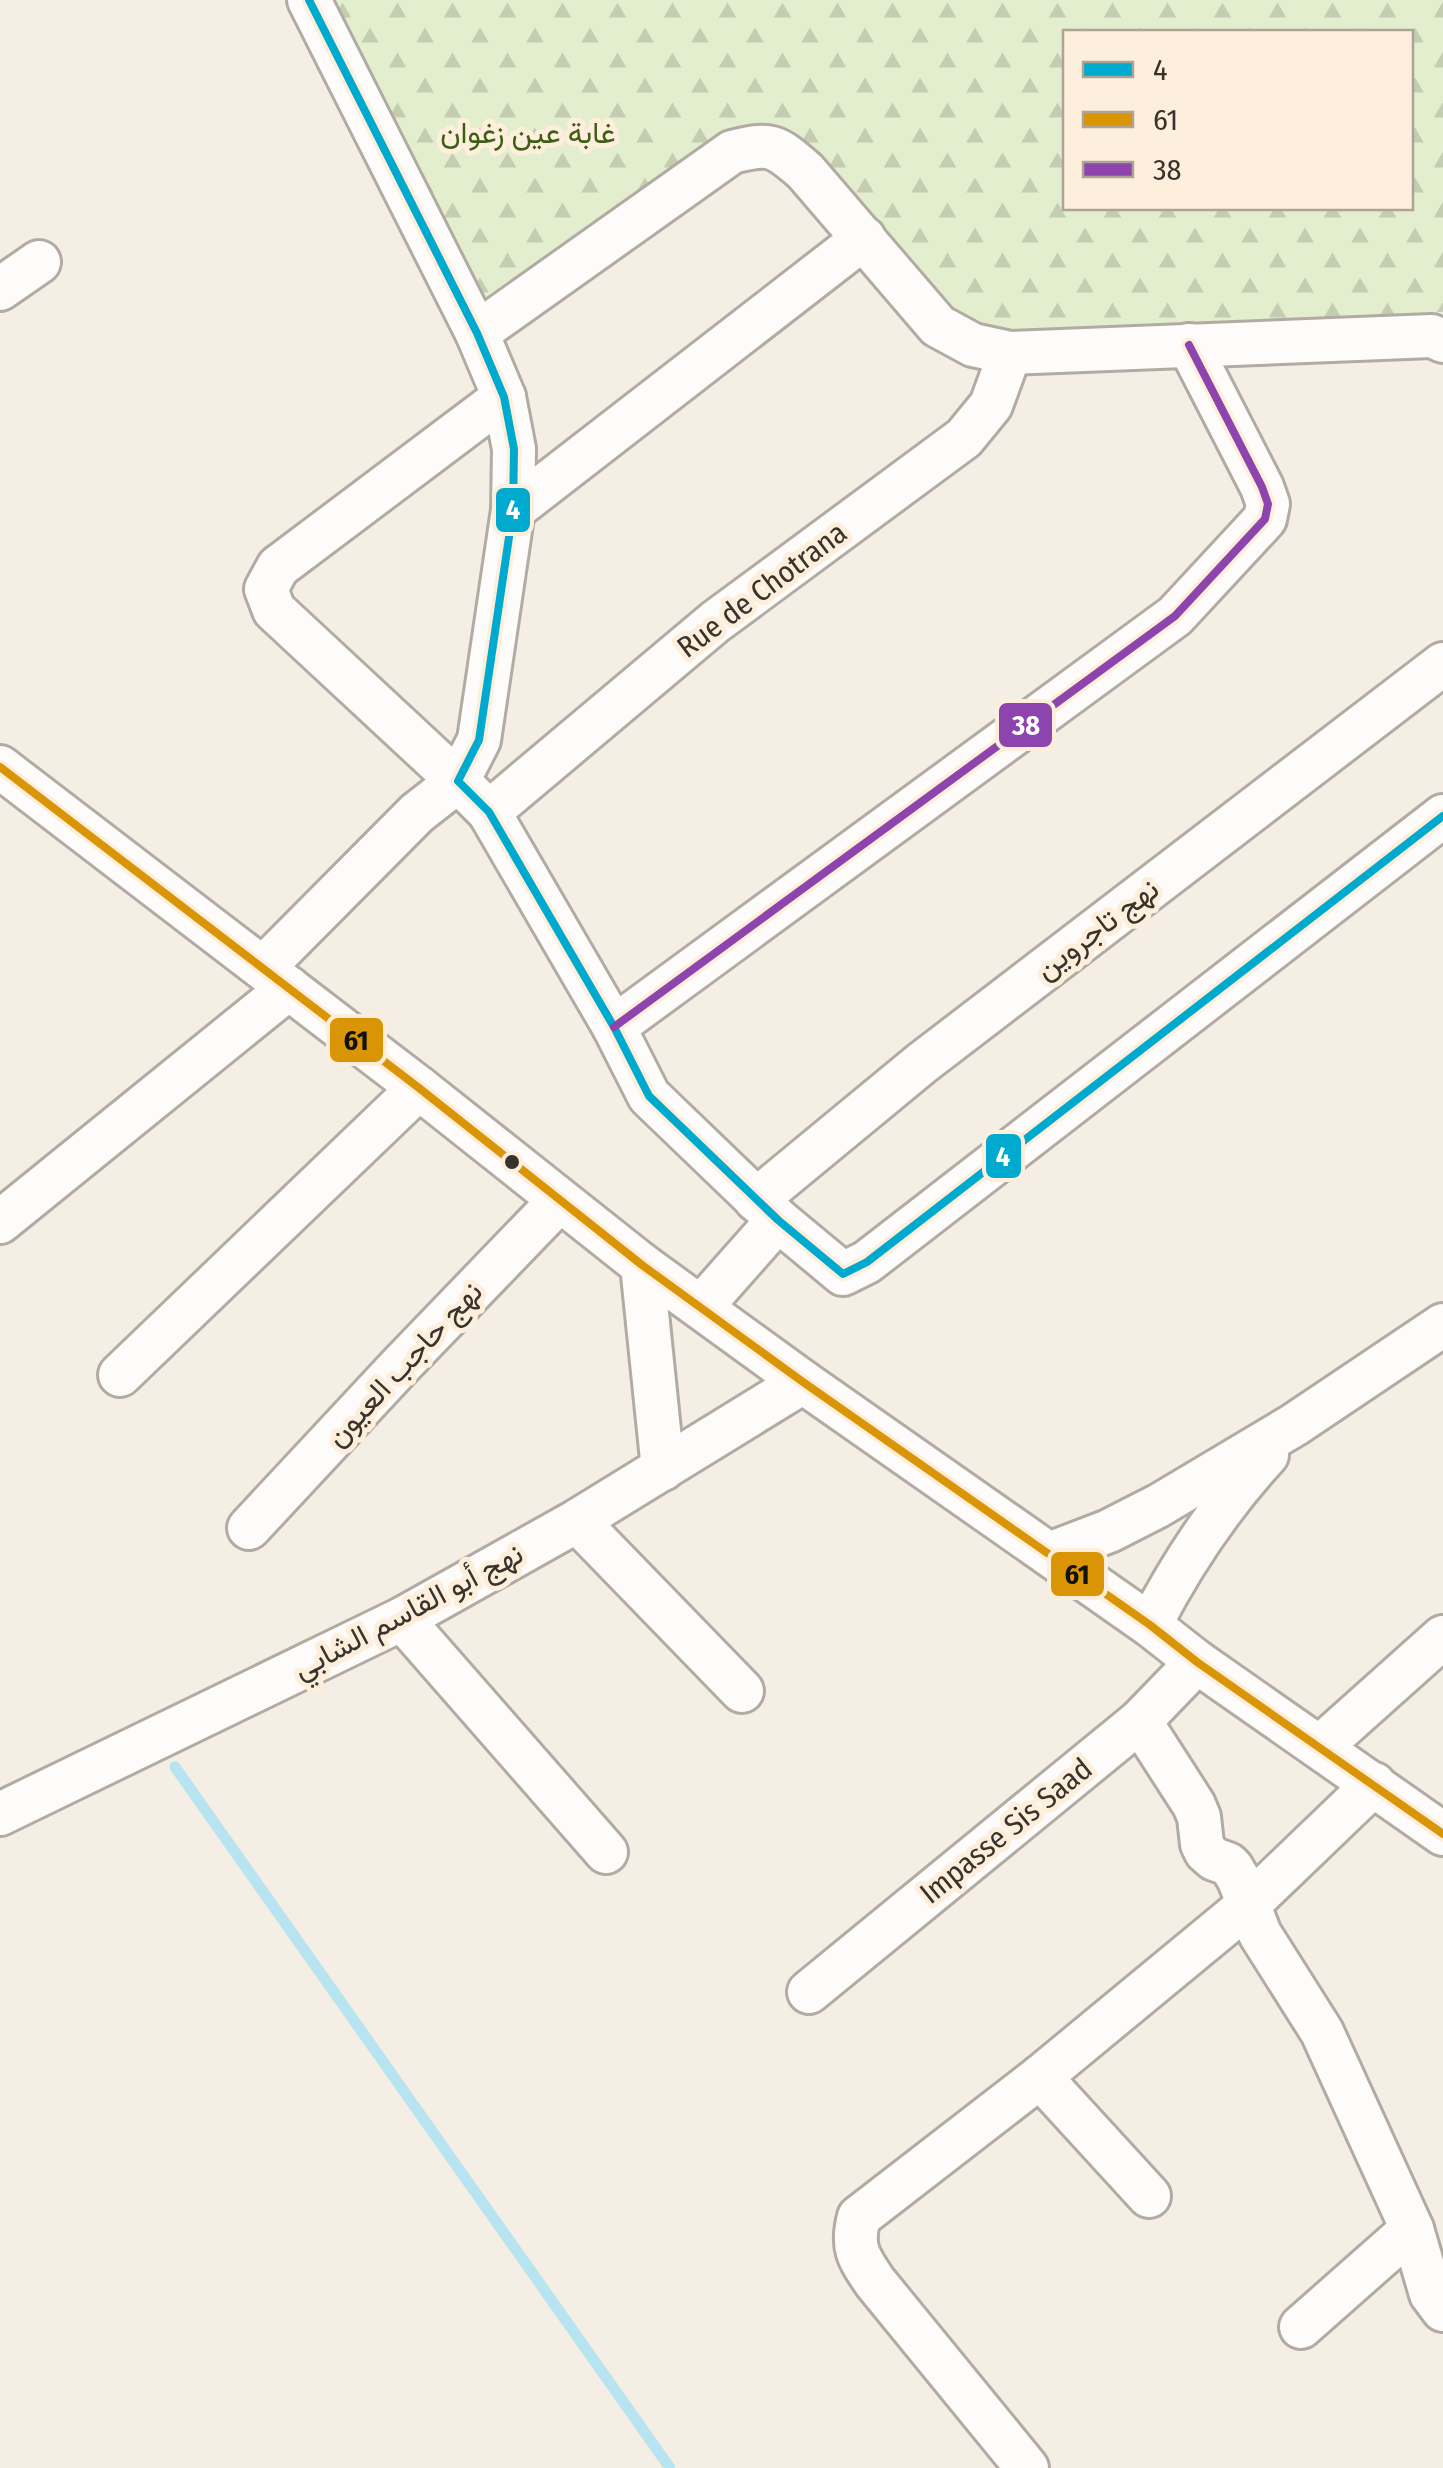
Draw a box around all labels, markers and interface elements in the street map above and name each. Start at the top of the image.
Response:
legend [1063,30,1413,210]
text: 4 [1153,52,1168,88]
text: 61 [1153,102,1178,138]
park label: غابة عين زغوان [440,115,616,151]
text: 38 [1153,152,1182,188]
line badge: 4 [494,486,532,534]
text: 4 [506,493,520,526]
street label: Rue de Chotrana [670,515,854,665]
line badge: 38 [997,701,1054,749]
text: 38 [1011,709,1040,742]
street label: نهج تاجروين [1028,871,1167,989]
line badge: 61 [328,1016,385,1064]
text: 61 [343,1024,369,1057]
line badge: 4 [984,1132,1023,1180]
text: 4 [996,1140,1010,1173]
unlabelled marker [502,1152,522,1172]
street label: نهج حاجب العيون [318,1274,491,1456]
street label: نهج أبو القاسم الشابي [287,1535,532,1692]
line badge: 61 [1049,1550,1106,1598]
text: 61 [1064,1558,1090,1591]
street label: Impasse Sis Saad [913,1751,1099,1911]

